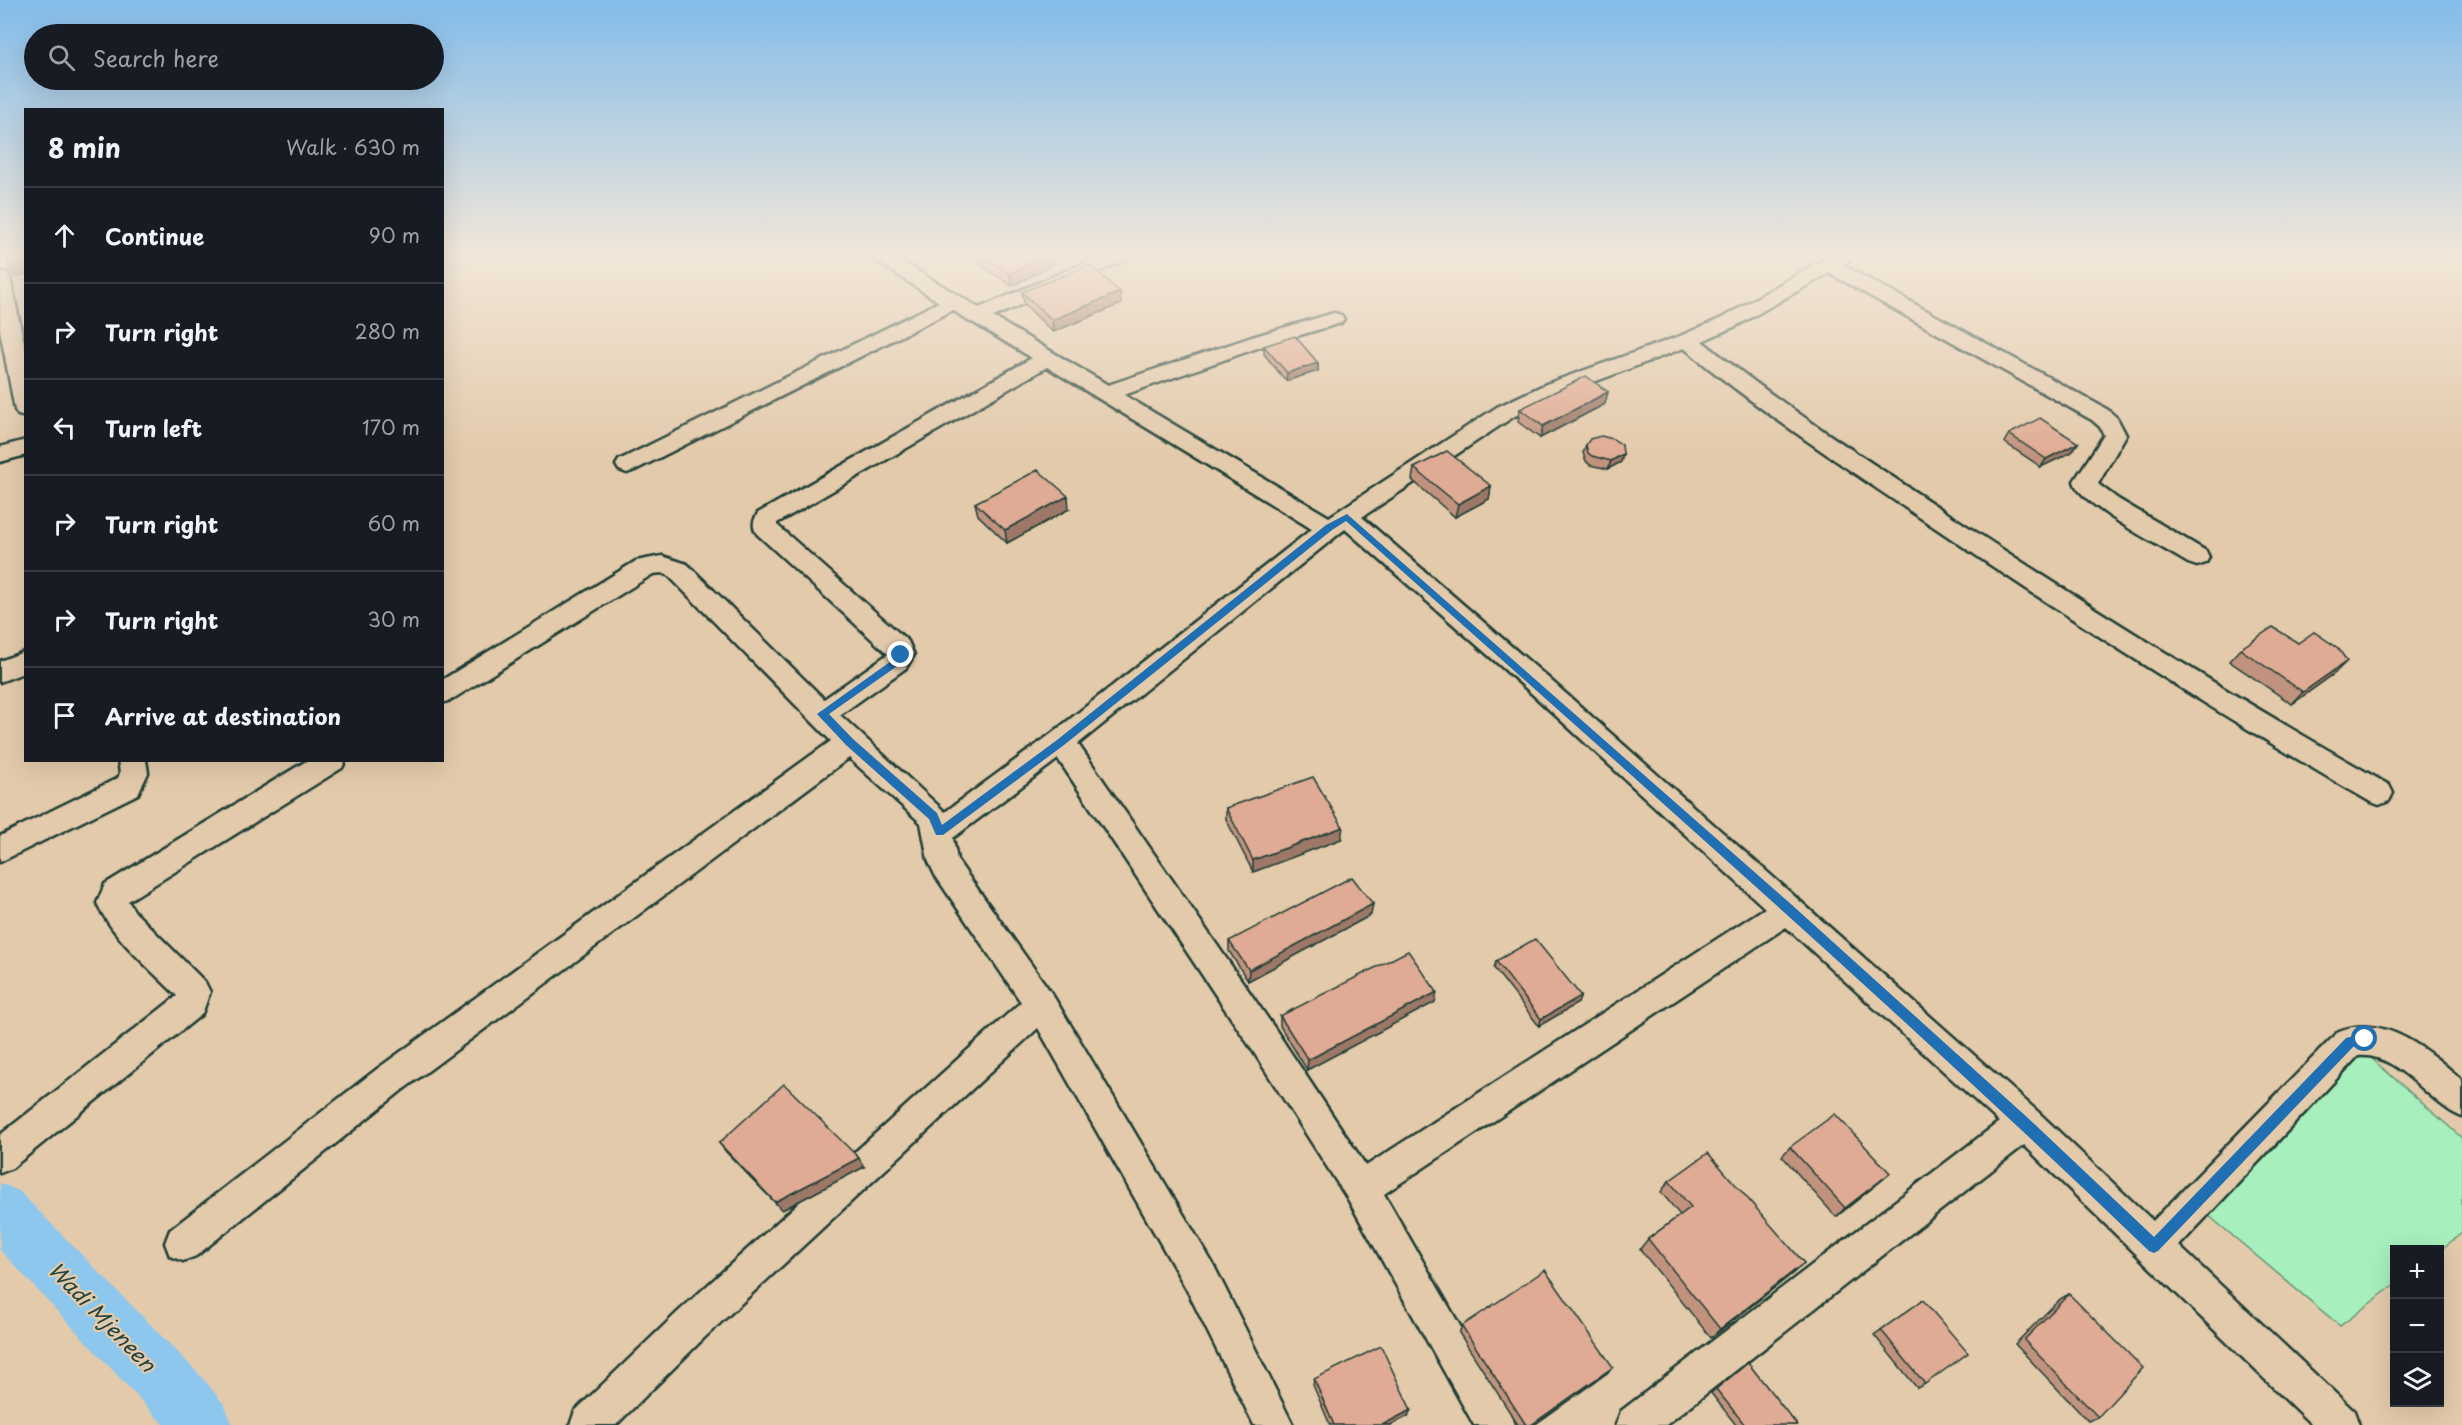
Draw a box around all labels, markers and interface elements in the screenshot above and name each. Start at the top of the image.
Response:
search box [24,24,444,90]
icon: search [45,41,78,74]
text: Search here [93,41,219,74]
text: 8 min [48,128,121,167]
text: Walk · 630 m [286,132,420,162]
icon: ahead [48,219,81,252]
text: Continue [105,219,204,252]
text: 90 m [369,220,420,250]
icon: right [48,315,81,348]
text: Turn right [105,315,218,348]
text: 280 m [355,316,420,346]
icon: left [48,411,81,444]
text: Turn left [105,411,202,444]
text: 170 m [362,412,420,442]
icon: right [48,507,81,540]
text: Turn right [105,507,218,540]
text: 60 m [368,508,420,538]
icon: right [48,603,81,636]
text: Turn right [105,603,218,636]
text: 30 m [367,604,420,634]
route end [887,641,913,667]
icon: arrive [48,699,81,732]
text: Arrive at destination [105,699,341,732]
route start [2351,1025,2377,1051]
map controls [2390,1245,2444,1407]
button: + [2390,1245,2444,1299]
water label: Wadi Mjeneen [42,1254,165,1379]
button: − [2390,1299,2444,1353]
button: layers [2390,1353,2444,1407]

